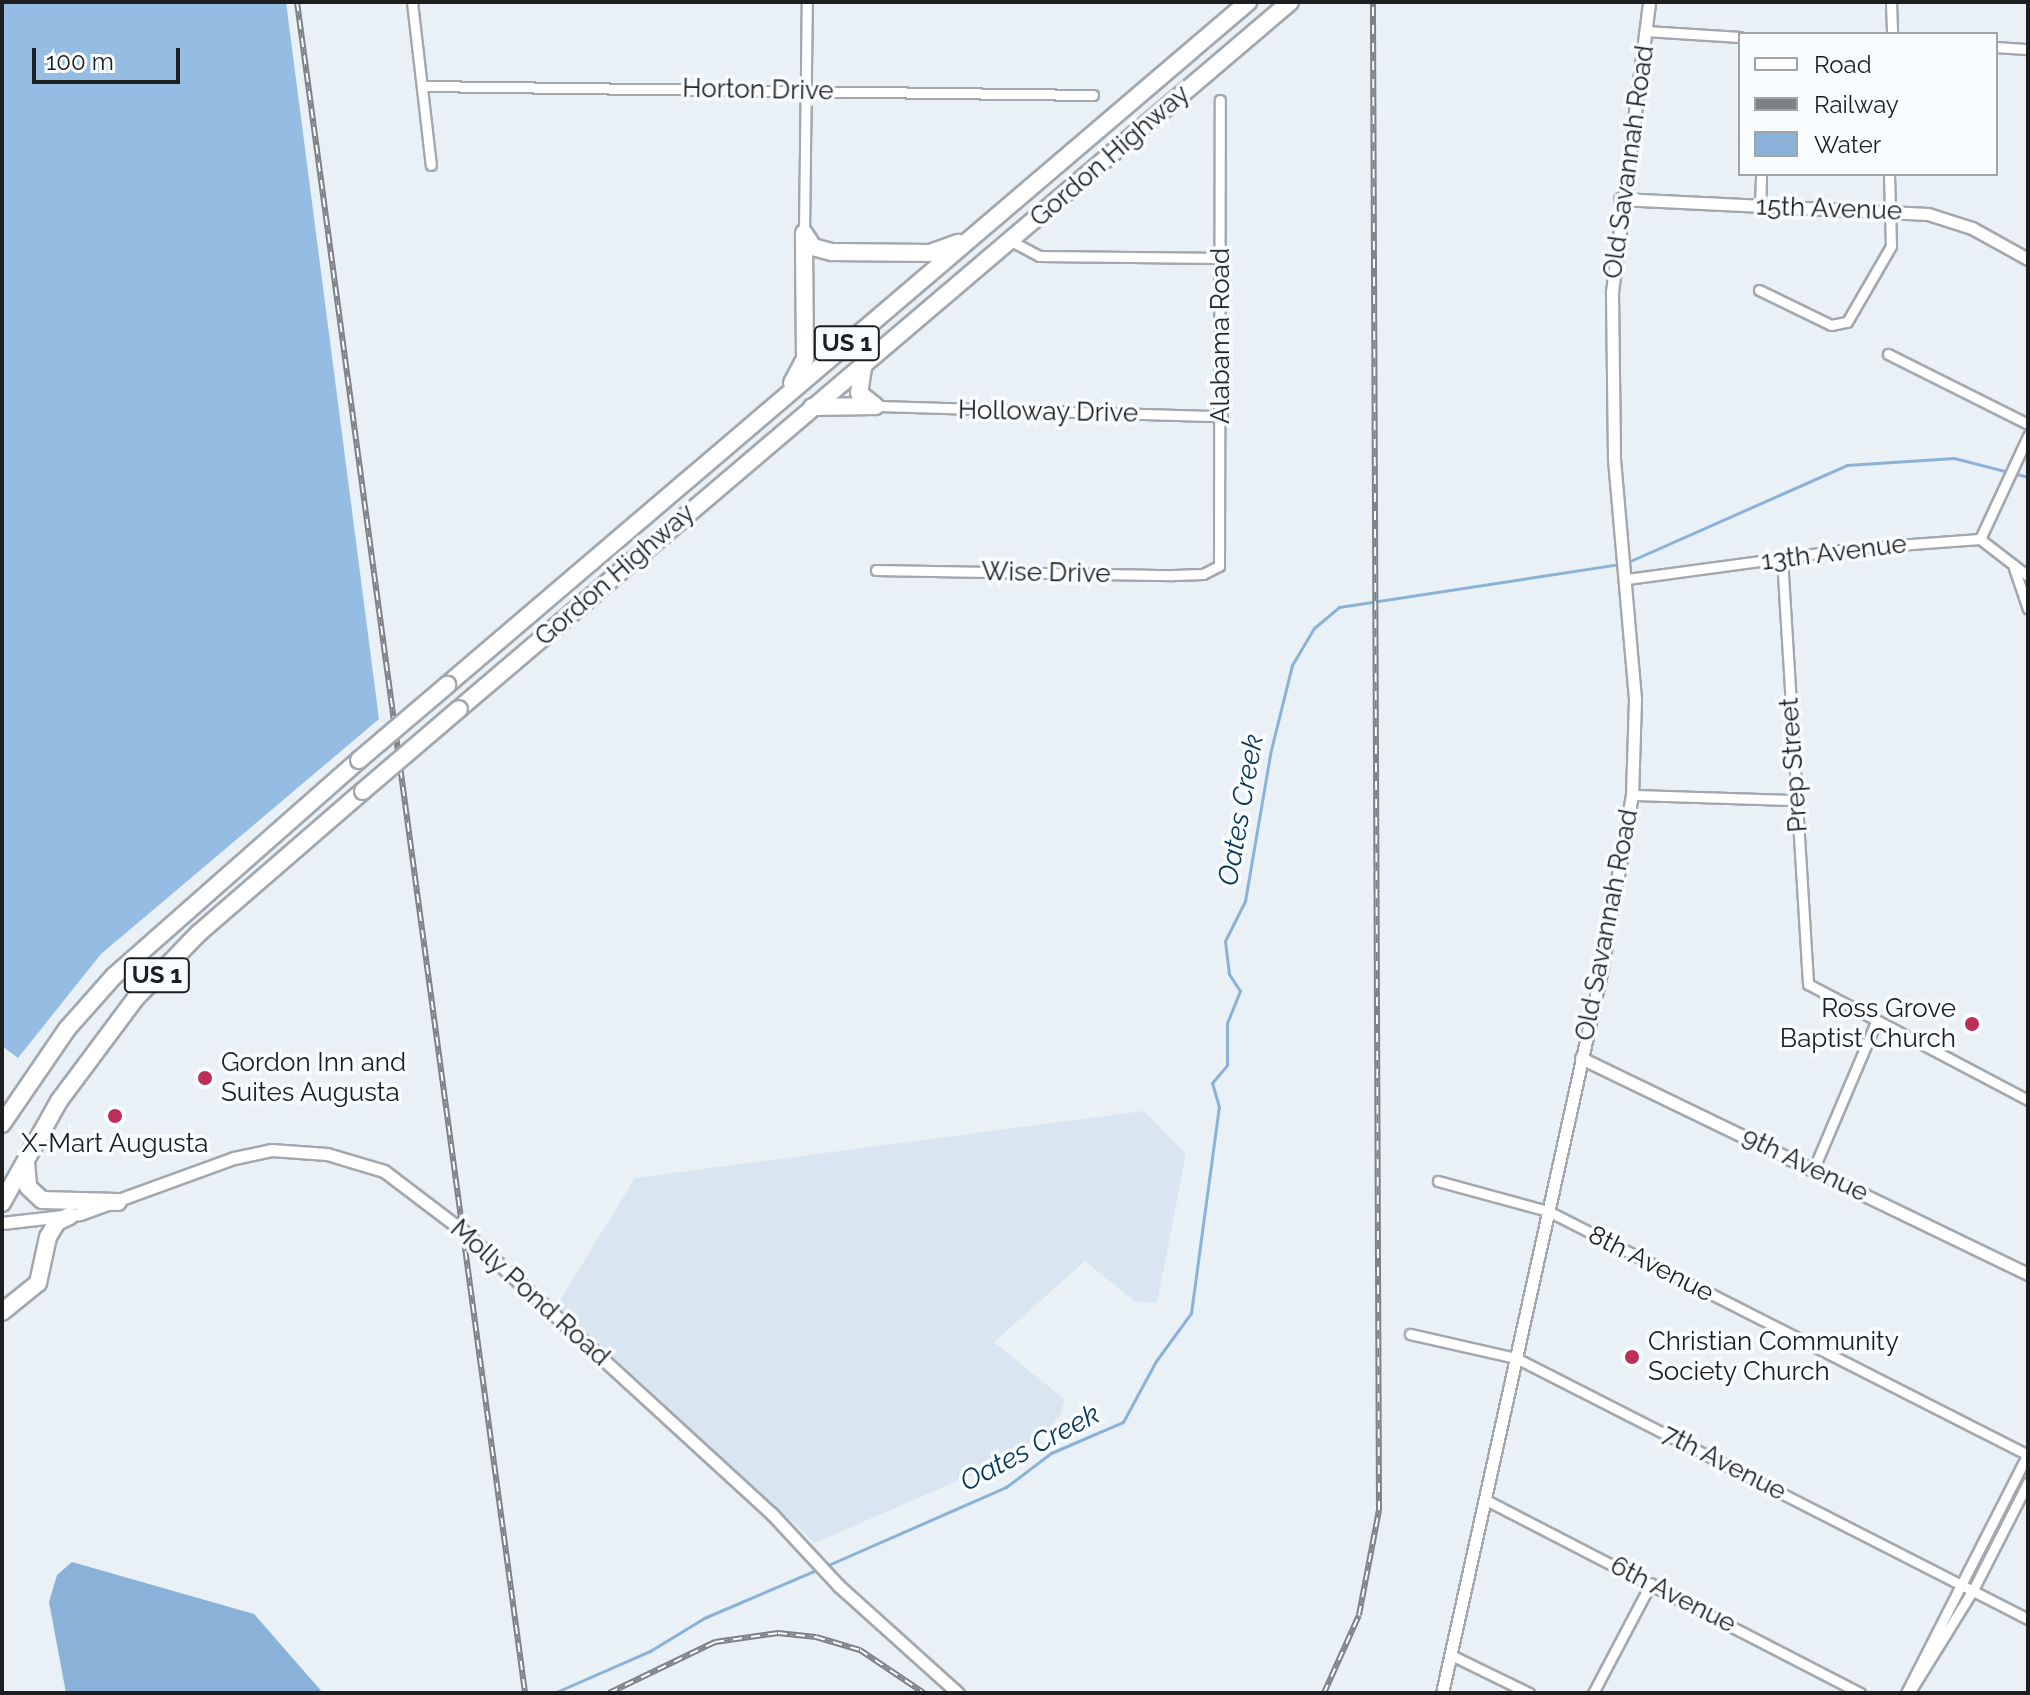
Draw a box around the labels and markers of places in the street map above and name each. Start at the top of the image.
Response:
place label: Ross Grove Baptist Church [1780,993,1956,1054]
marker: Ross Grove Baptist Church [1963,1015,1981,1033]
place label: Gordon Inn and Suites Augusta [221,1047,406,1108]
marker: Gordon Inn and Suites Augusta [196,1069,214,1087]
marker: X-Mart Augusta [106,1107,124,1125]
place label: X-Mart Augusta [21,1128,209,1160]
place label: Christian Community Society Church [1648,1326,1899,1388]
marker: Christian Community Society Church [1623,1348,1641,1366]

